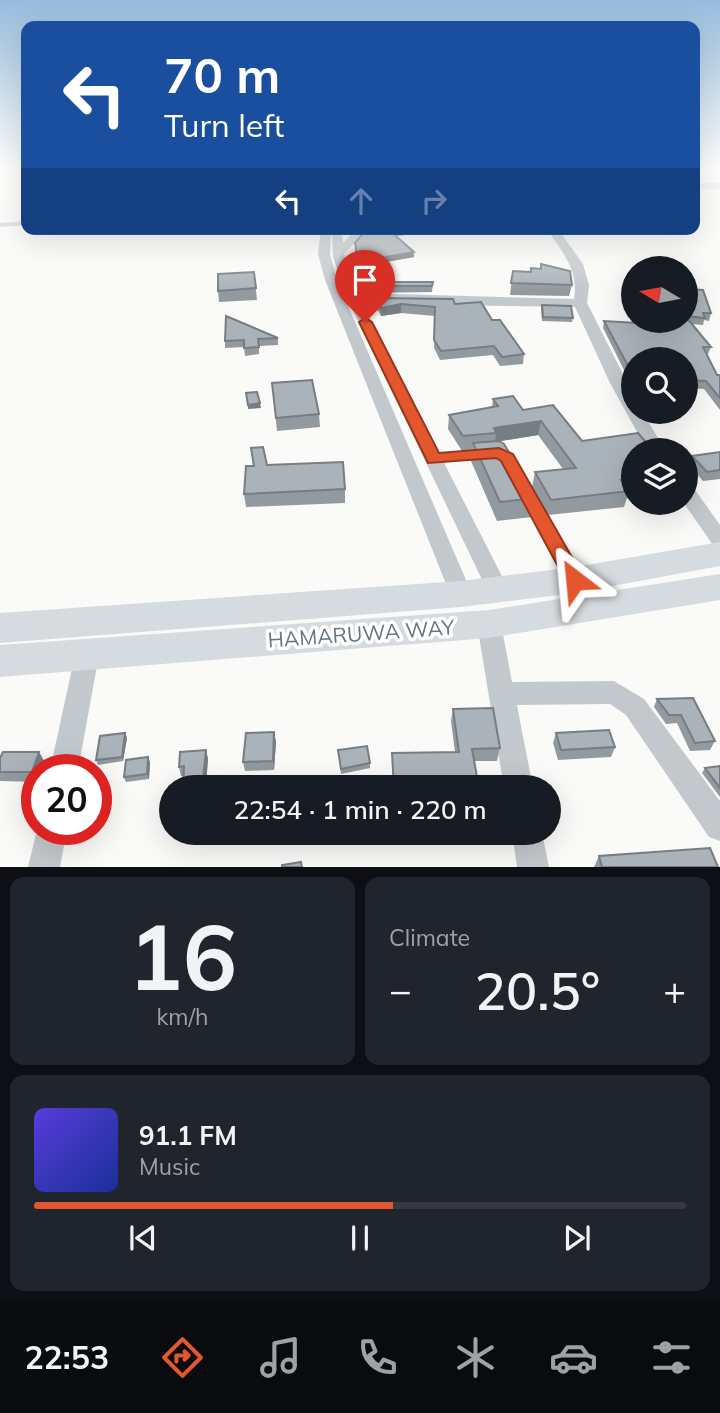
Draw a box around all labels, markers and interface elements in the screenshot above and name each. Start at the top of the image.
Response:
text: 70 m [164,44,280,105]
icon: left [49,49,140,140]
text: Turn left [164,105,284,145]
icon: left [269,182,307,220]
icon: ahead [342,182,380,220]
icon: right [415,182,453,220]
pin [335,250,395,322]
north arrow [621,256,698,332]
map controls [621,256,698,515]
icon: arrive [346,261,384,299]
button: search [621,347,698,424]
button: layers [621,438,698,515]
position arrow [538,543,612,617]
street label: HAMARUWA WAY [267,613,455,652]
speed limit sign: 20 [21,754,112,845]
text: 22:54 · 1 min · 220 m [233,793,487,826]
text: 16 [128,899,237,1013]
text: Climate [389,923,470,952]
text: 20.5° [475,958,600,1023]
text: − [389,966,412,1014]
text: + [663,966,686,1014]
text: km/h [156,1002,209,1031]
text: 91.1 FM [139,1119,237,1152]
text: Music [139,1152,200,1181]
icon: previous [124,1219,162,1257]
icon: pause [341,1219,379,1257]
icon: next [558,1219,596,1257]
icon: directions [158,1333,207,1382]
icon: music [256,1333,305,1382]
icon: phone [353,1333,402,1382]
icon: climate [451,1333,500,1382]
icon: car [549,1333,598,1382]
icon: filters [647,1333,696,1382]
text: 22:53 [24,1337,109,1377]

